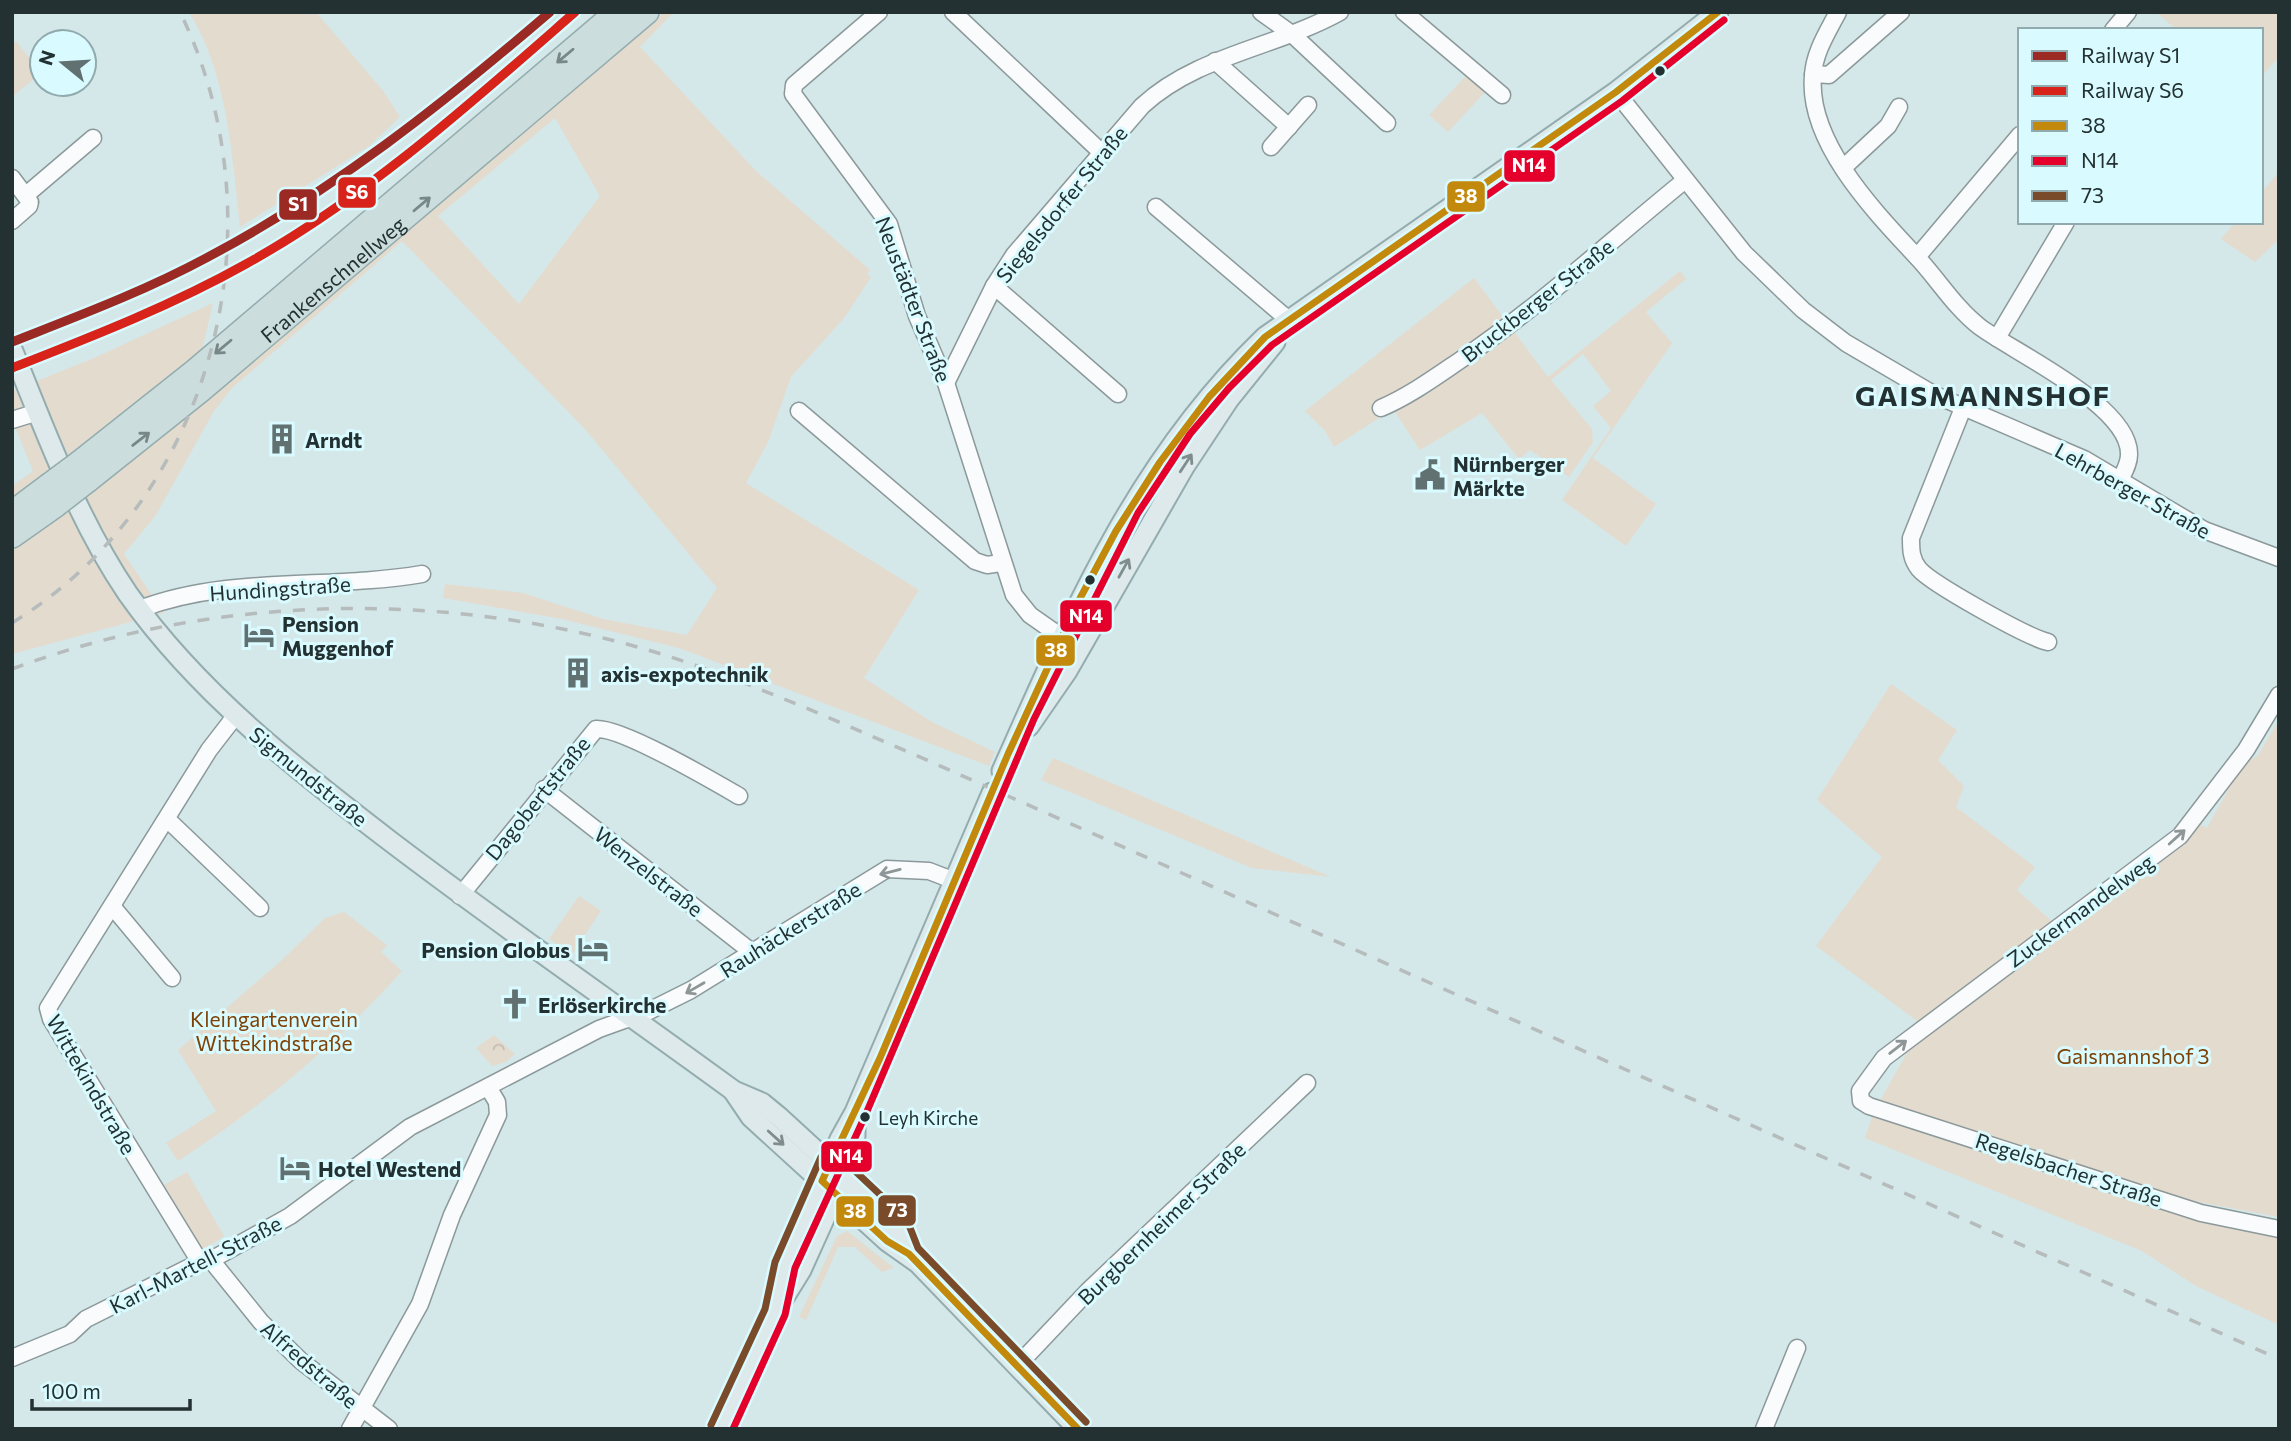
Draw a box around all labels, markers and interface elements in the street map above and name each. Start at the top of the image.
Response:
north arrow [28,28,98,98]
legend [2018,28,2263,224]
text: Railway S1 [2081,42,2180,67]
text: N [33,47,59,68]
one-way arrow [556,49,574,64]
unlabelled marker [1653,64,1667,78]
text: Railway S6 [2081,77,2184,102]
text: 38 [2081,112,2106,137]
street label: Siegelsdorfer Straße [990,121,1132,287]
text: N14 [2081,147,2119,172]
line badge: N14 [1503,149,1556,183]
text: N14 [1512,153,1547,176]
line badge: S6 [337,176,377,209]
text: S6 [345,180,369,203]
line badge: 38 [1446,180,1486,213]
text: 73 [2081,182,2104,207]
text: 38 [1455,184,1477,207]
line badge: S1 [278,188,318,221]
text: S1 [288,192,308,215]
one-way arrow [413,196,431,212]
street label: Frankenschnellweg [255,210,410,347]
street label: Neustädter Straße [871,213,957,385]
street label: Bruckberger Straße [1456,233,1618,367]
one-way arrow [215,339,233,355]
district label: GAISMANNSHOF [1855,378,2111,412]
building icon: Arndt [265,422,299,456]
place label: Arndt [305,427,362,452]
one-way arrow [131,431,149,446]
street label: Lehrberger Straße [2051,437,2215,543]
place label: Nürnberger Märkte [1453,451,1565,500]
one-way arrow [1180,454,1194,474]
public building icon: Nürnberger Märkte [1413,458,1447,492]
one-way arrow [1118,558,1131,579]
street label: Hundingstraße [209,571,351,605]
unlabelled marker [1083,573,1097,587]
line badge: N14 [1059,599,1113,633]
text: N14 [1069,604,1104,627]
place label: Pension Muggenhof [282,611,394,660]
hotel icon: Pension Muggenhof [242,618,276,652]
line badge: 38 [1035,634,1076,667]
text: 38 [1045,638,1067,661]
building icon: axis-expotechnik [561,656,595,690]
place label: axis-expotechnik [601,661,769,686]
street label: Sigmundstraße [245,721,373,831]
street label: Dagobertstraße [480,731,594,865]
street label: Wenzelstraße [590,821,708,921]
one-way arrow [2168,829,2186,845]
street label: Zuckermandelweg [2002,848,2158,972]
one-way arrow [879,866,901,879]
street label: Rauhäckerstraße [715,876,865,982]
hotel icon: Pension Globus [576,932,610,966]
place label: Pension Globus [421,937,570,962]
one-way arrow [685,981,705,995]
church icon: Erlöserkirche [498,987,532,1021]
place label: Erlöserkirche [538,992,666,1017]
park label: Kleingartenverein Wittekindstraße [190,1006,358,1055]
street label: Wittekindstraße [42,1010,142,1158]
one-way arrow [1888,1040,1906,1055]
park label: Gaismannshof 3 [2057,1043,2209,1068]
place label: Leyh Kirche [878,1106,978,1129]
marker: Leyh Kirche [858,1110,872,1124]
street label: Regelsbacher Straße [1973,1127,2165,1211]
one-way arrow [767,1130,785,1146]
street label: Burgbernheimer Straße [1072,1137,1250,1309]
line badge: N14 [820,1140,873,1173]
text: N14 [829,1144,864,1167]
hotel icon: Hotel Westend [278,1151,312,1185]
place label: Hotel Westend [318,1156,461,1181]
line badge: 73 [877,1194,917,1227]
line badge: 38 [835,1195,875,1228]
text: 73 [886,1198,908,1221]
text: 38 [844,1199,866,1222]
street label: Karl-Martell-Straße [105,1210,285,1318]
street label: Alfredstraße [256,1315,364,1413]
scale bar [32,1368,189,1412]
text: 100 m [42,1378,101,1403]

